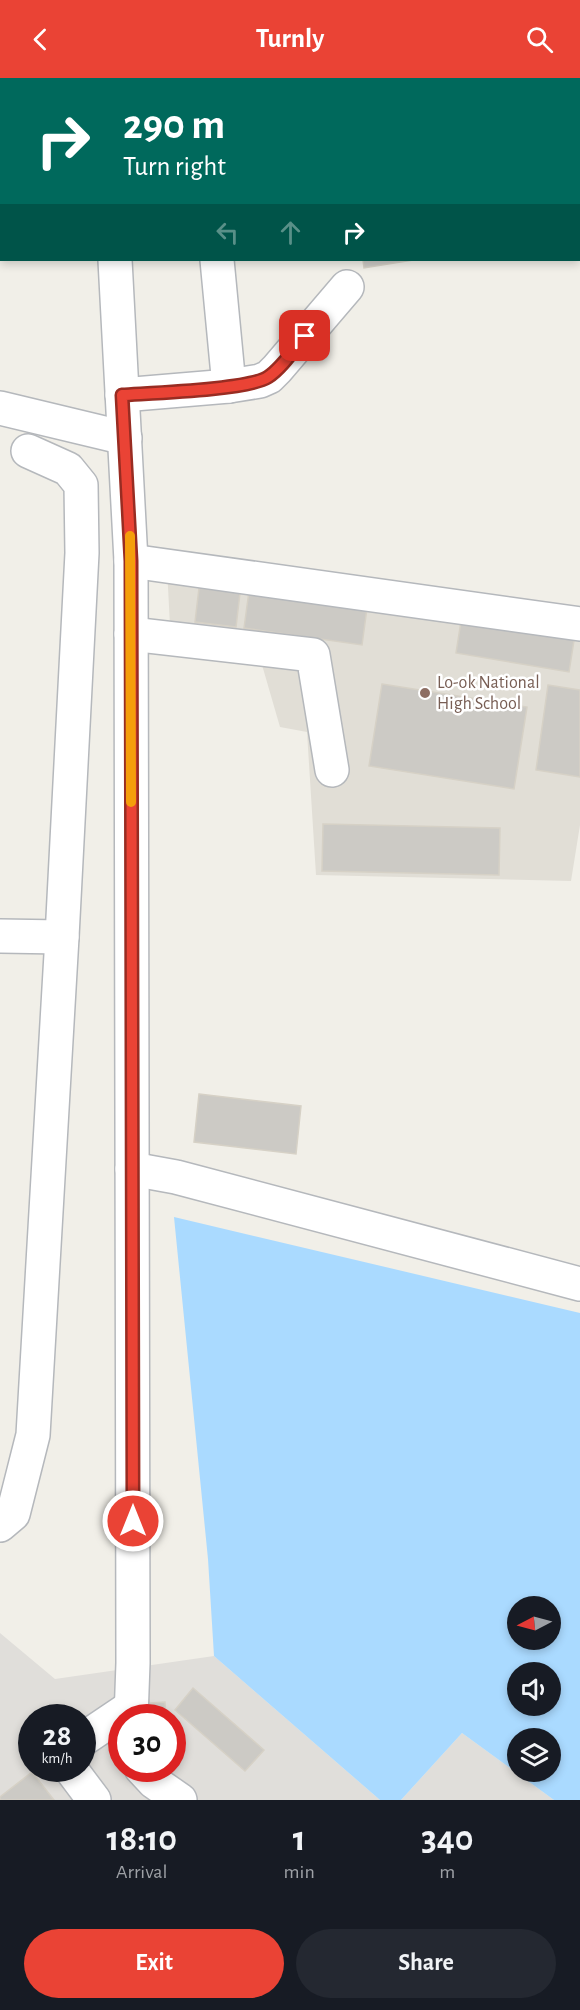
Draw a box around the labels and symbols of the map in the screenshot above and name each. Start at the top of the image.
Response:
pin [279,310,330,361]
place label: Lo-ok National High School [437,674,540,713]
marker: Lo-ok National High School [418,686,432,700]
position arrow [101,1489,165,1553]
north arrow [507,1596,561,1650]
speed limit sign: 30 [108,1704,186,1782]

